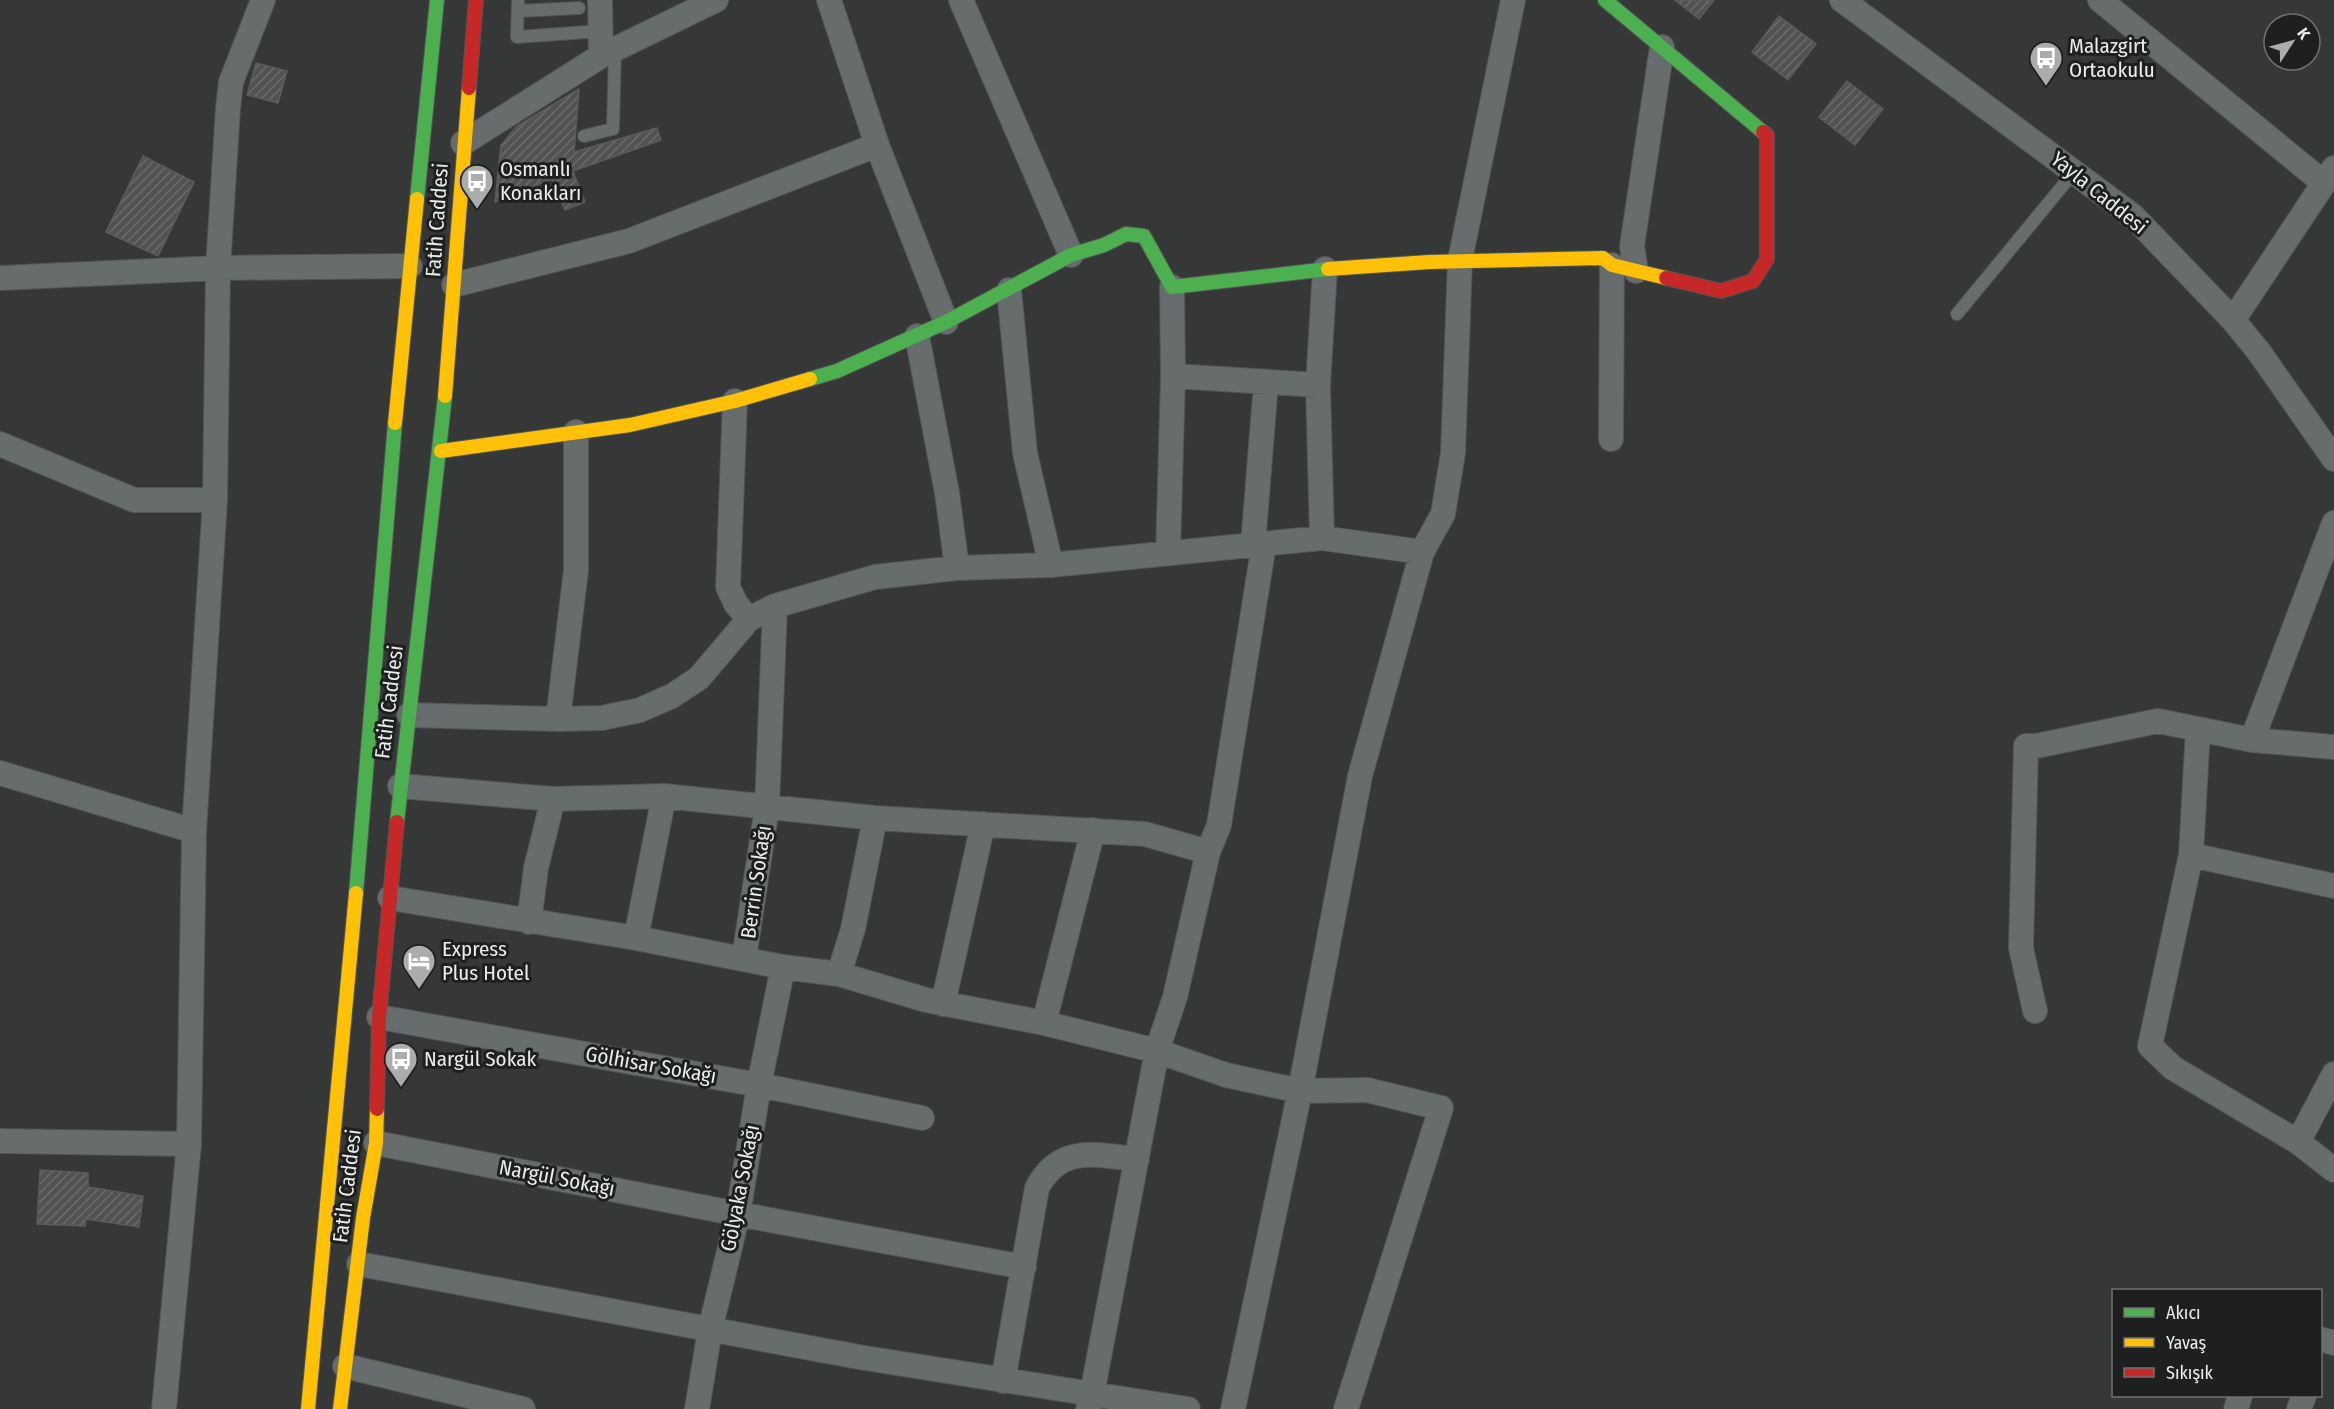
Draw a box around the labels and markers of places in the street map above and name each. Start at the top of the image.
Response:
place label: Malazgirt Ortaokulu [2069,33,2155,83]
bus stop icon: Malazgirt Ortaokulu [2028,40,2064,87]
place label: Osmanlı Konakları [500,156,581,206]
bus stop icon: Osmanlı Konakları [459,163,495,210]
place label: Express Plus Hotel [442,936,530,986]
hotel icon: Express Plus Hotel [401,943,437,990]
bus stop icon: Nargül Sokak [383,1041,419,1088]
place label: Nargül Sokak [424,1046,536,1072]

